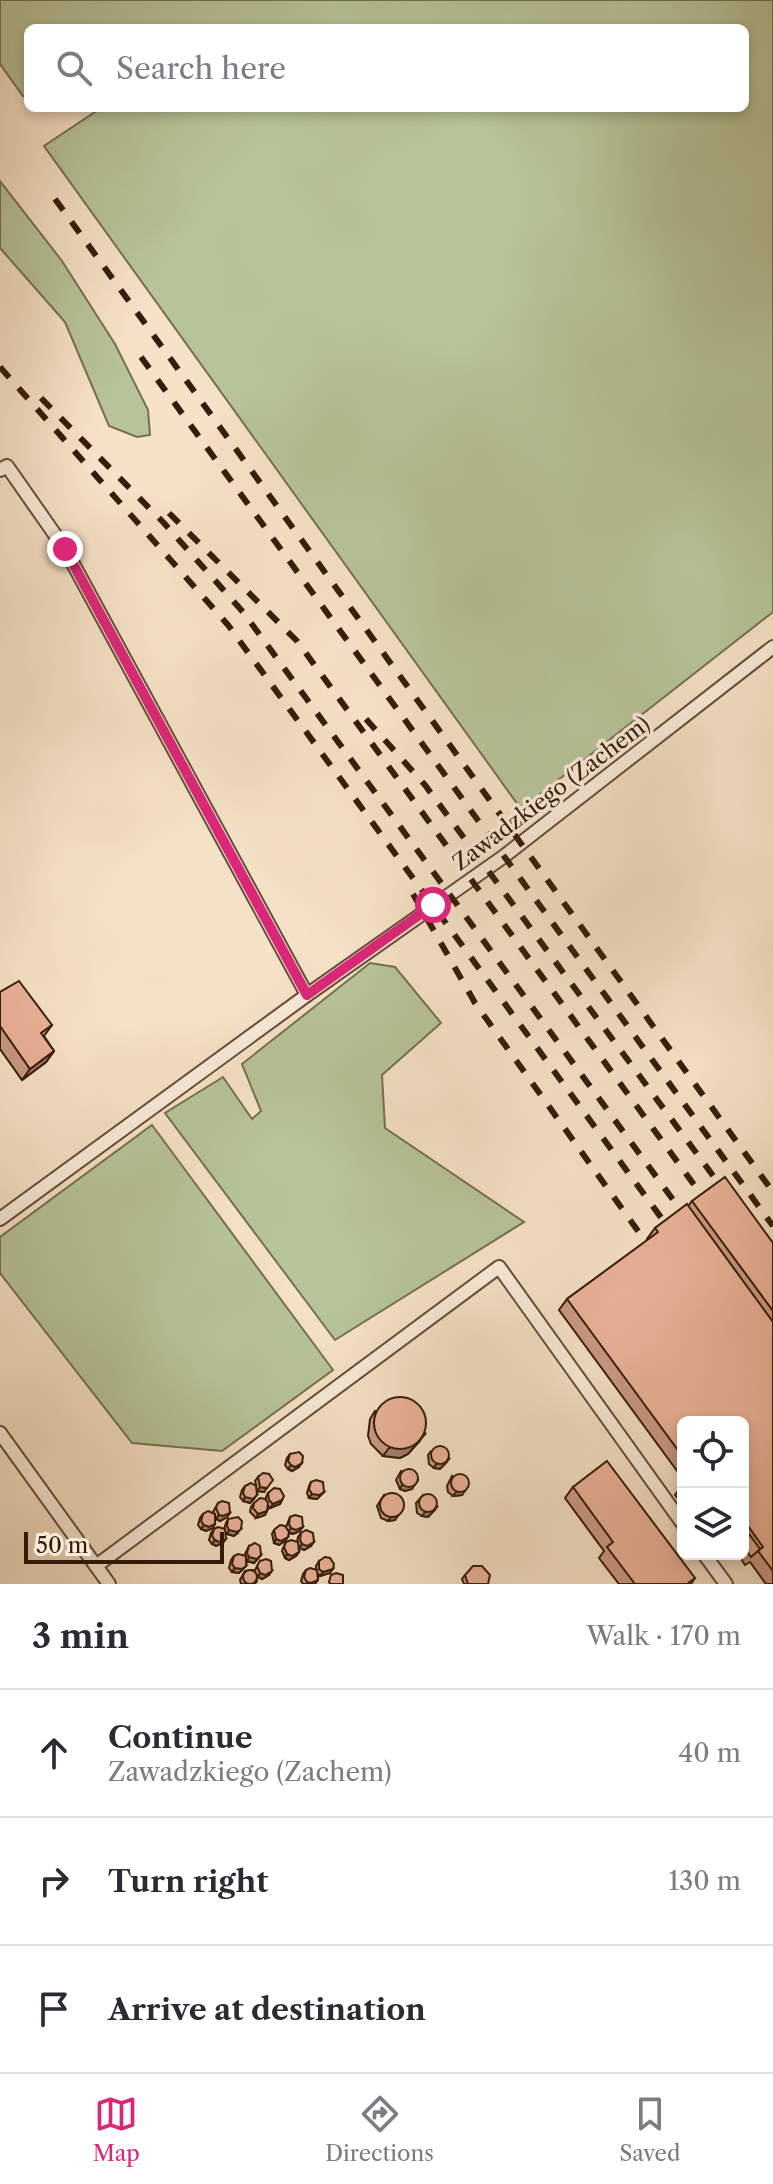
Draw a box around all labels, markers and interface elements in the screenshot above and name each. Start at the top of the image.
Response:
search box [24,24,749,112]
icon: search [52,46,96,90]
text: Search here [116,50,286,87]
route end [47,531,83,567]
street label: Zawadzkiego (Zachem) [447,710,655,876]
route start [415,887,451,923]
map controls [677,1416,749,1560]
button: locate [677,1416,749,1488]
button: layers [677,1488,749,1560]
scale bar [24,1528,224,1564]
text: 50 m [36,1532,88,1559]
text: 3 min [32,1615,129,1657]
text: Walk · 170 m [586,1620,741,1652]
text: Continue [108,1719,253,1756]
icon: ahead [32,1731,76,1775]
text: 40 m [678,1737,741,1769]
text: Zawadzkiego (Zachem) [108,1756,392,1788]
icon: right [32,1859,76,1903]
text: Turn right [108,1863,268,1900]
text: 130 m [668,1865,741,1897]
icon: arrive [32,1987,76,2031]
text: Arrive at destination [108,1991,426,2028]
tab: Map [93,2092,140,2167]
tab: Directions [325,2092,434,2167]
tab: Saved [619,2092,680,2167]

